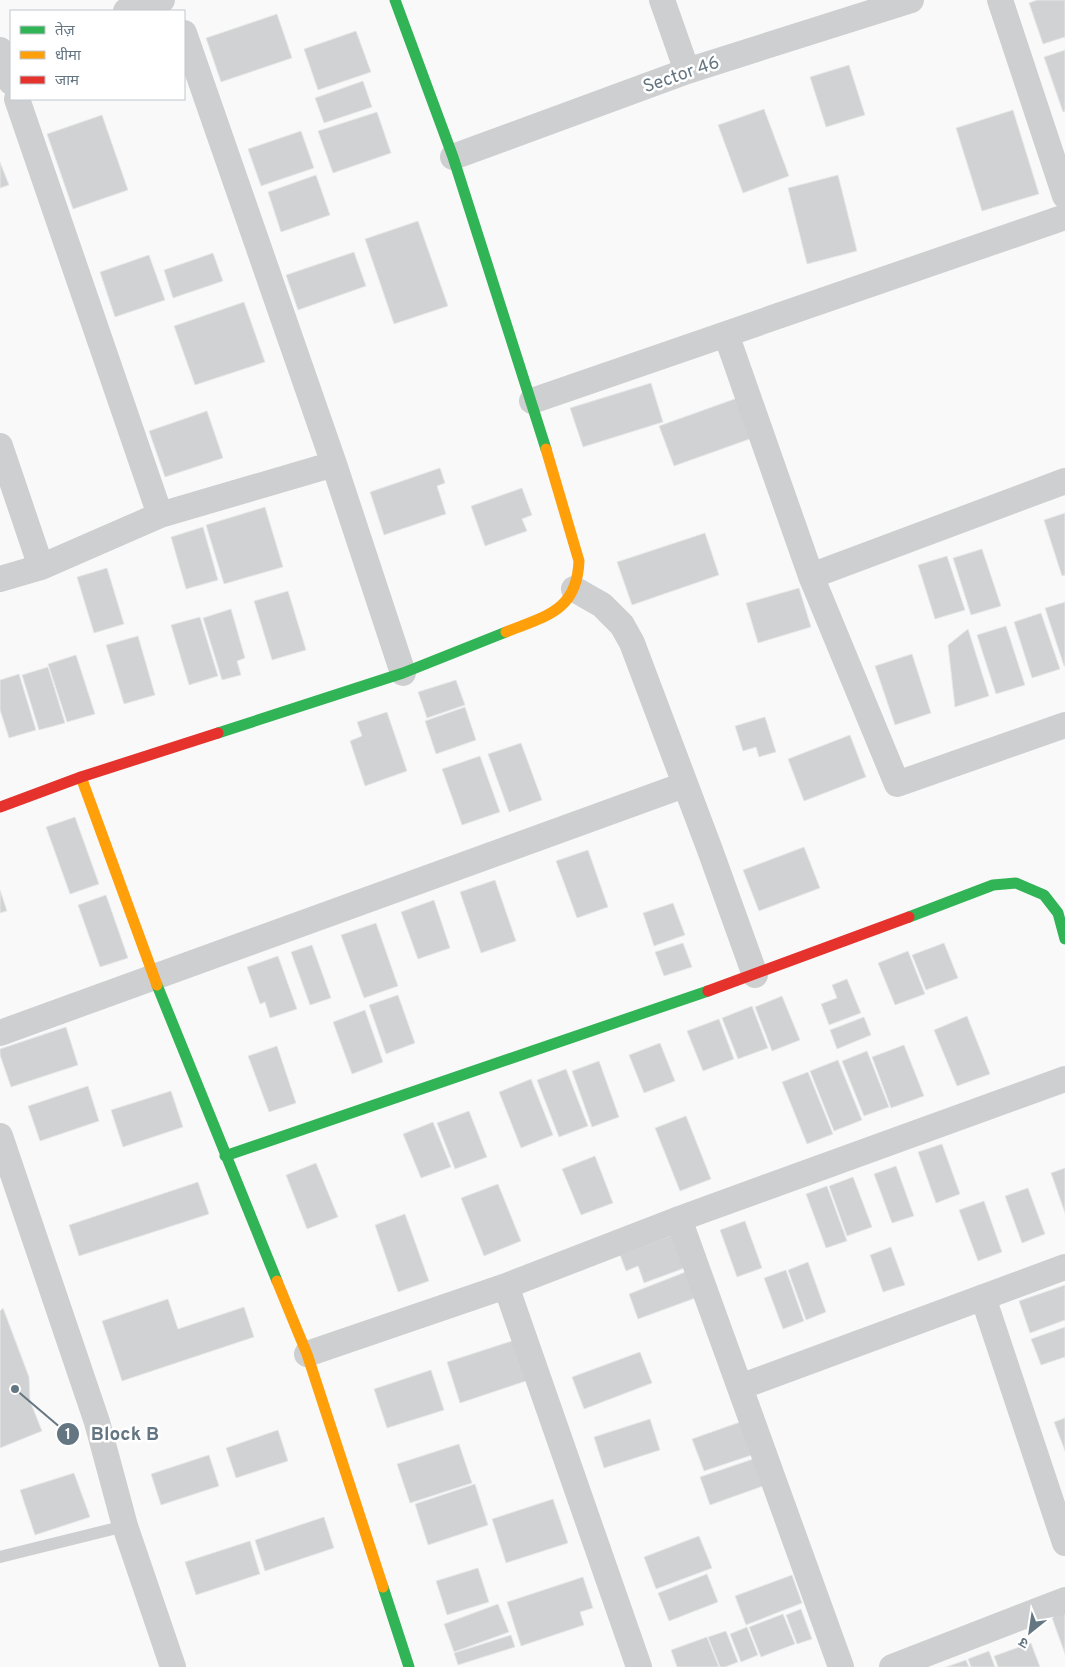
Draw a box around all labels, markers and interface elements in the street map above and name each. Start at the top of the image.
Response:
legend [10,10,185,100]
text: तेज़ [55,21,76,41]
text: धीमा [55,47,82,66]
street label: Sector 46 [640,52,723,99]
text: जाम [55,72,80,91]
callout: Block B [56,1417,169,1451]
text: Block B [91,1423,159,1447]
text: 1 [65,1426,71,1445]
north arrow [1005,1607,1055,1657]
text: उ [1016,1632,1032,1651]

